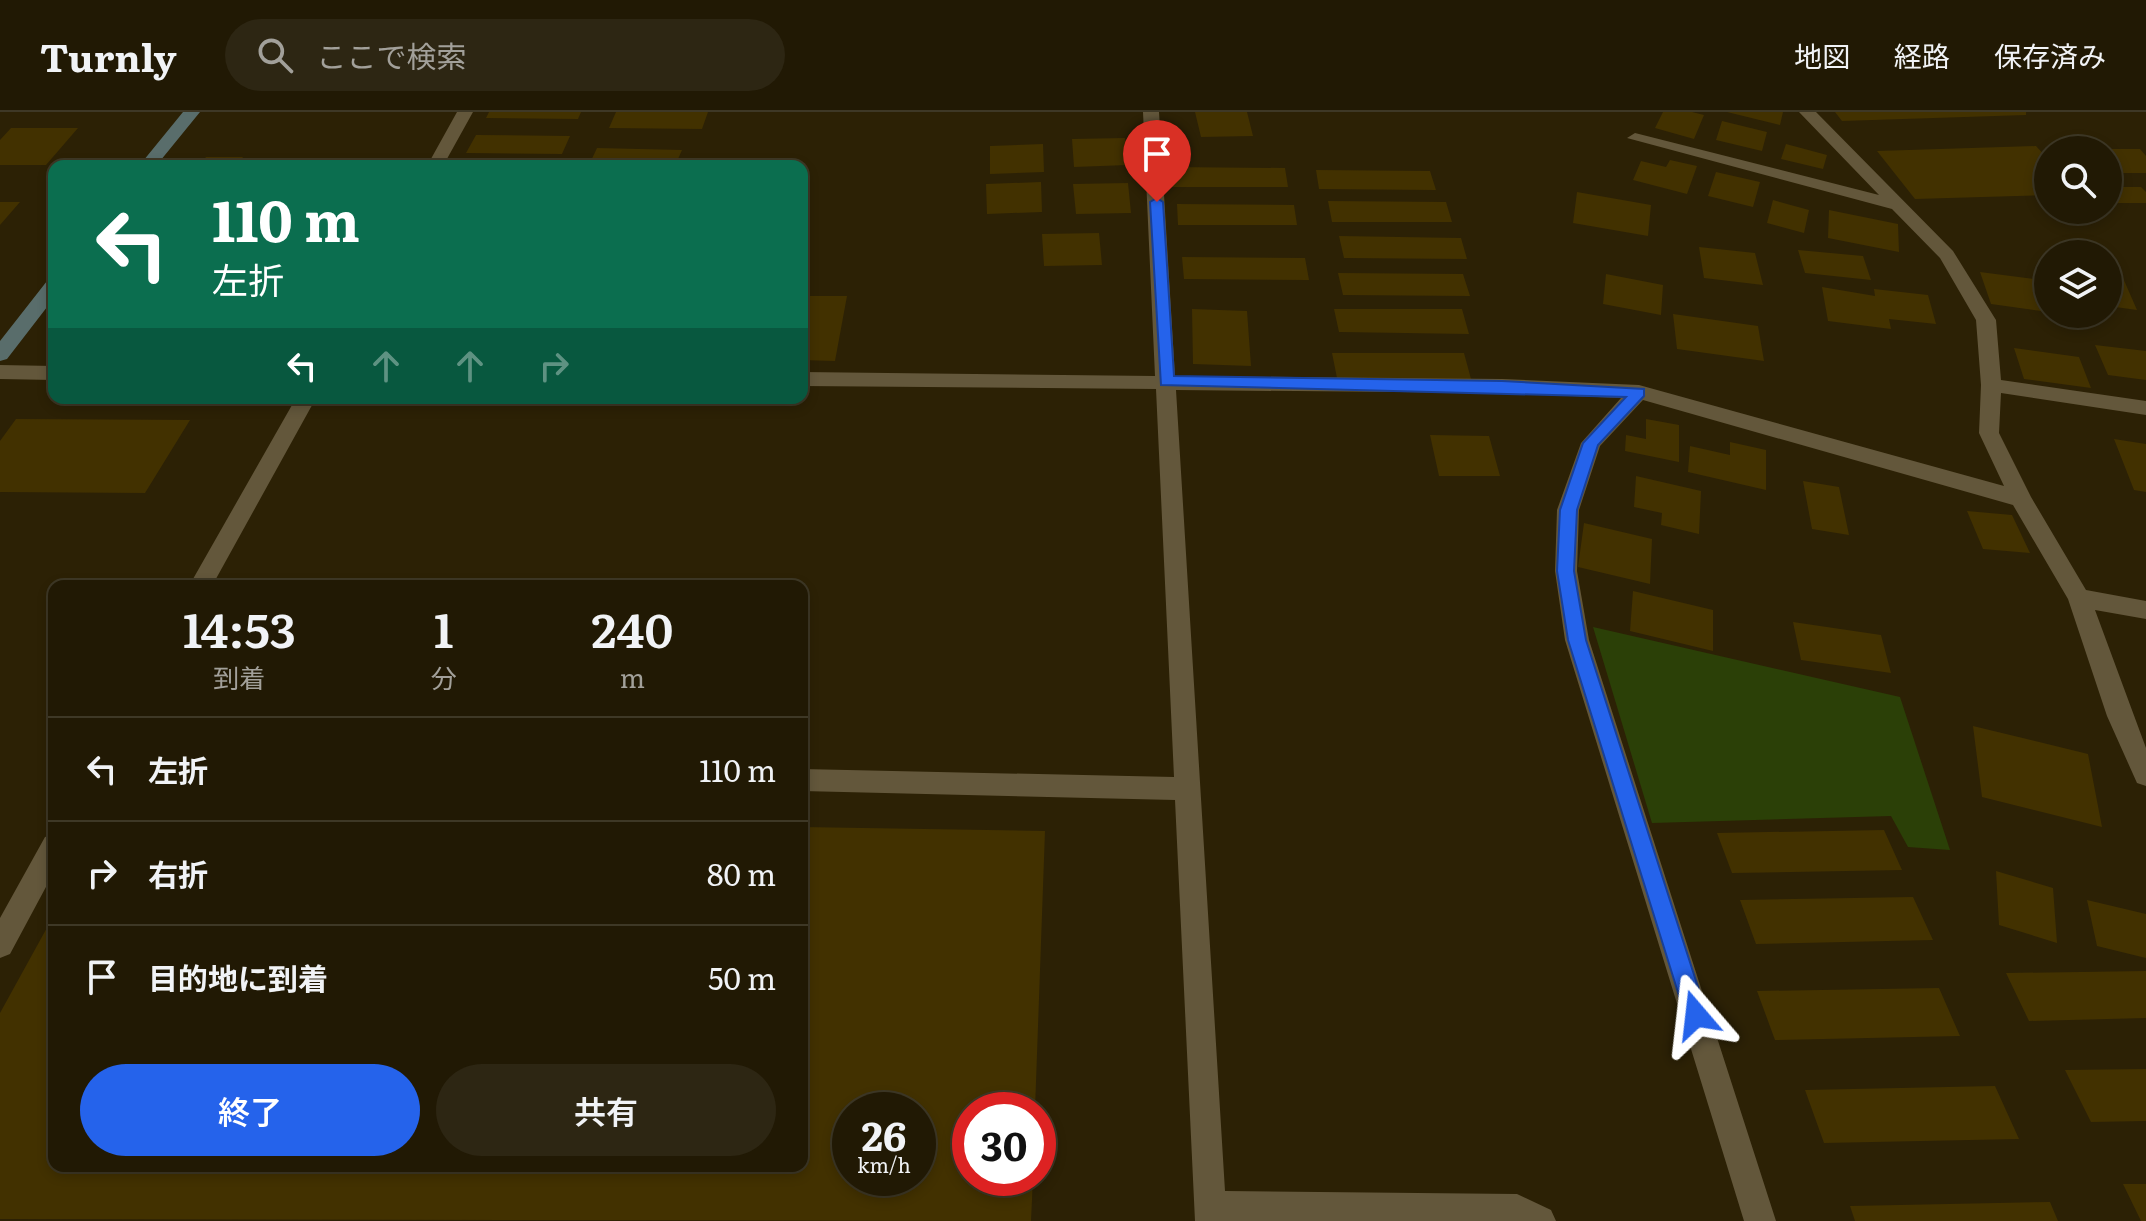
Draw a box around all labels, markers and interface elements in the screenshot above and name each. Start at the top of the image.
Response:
search box [225,19,785,91]
text: Turnly [40,27,177,84]
icon: search [253,33,297,77]
text: ここで検索 [317,33,467,77]
text: 地図 [1794,34,1850,76]
text: 経路 [1894,34,1950,76]
text: 保存済み [1994,34,2106,76]
pin [1123,120,1191,202]
icon: arrive [1135,132,1179,176]
map controls [2034,136,2122,328]
button: search [2034,136,2122,224]
text: 110 m [212,176,360,259]
icon: left [80,192,184,296]
button: layers [2034,240,2122,328]
text: 左折 [212,252,284,305]
icon: left [280,344,324,388]
icon: ahead [364,344,408,388]
icon: ahead [448,344,492,388]
icon: right [532,344,576,388]
text: 14:53 [183,592,296,663]
text: 1 [434,592,454,663]
text: 240 [591,592,673,663]
text: 到着 [213,657,265,696]
text: 分 [431,657,457,696]
text: m [620,657,645,696]
icon: left [80,747,124,791]
text: 左折 [148,747,208,791]
text: 110 m [699,747,776,791]
icon: right [80,851,124,895]
text: 右折 [148,851,208,895]
text: 80 m [707,851,776,895]
icon: arrive [80,955,124,999]
text: 目的地に到着 [148,955,328,999]
text: 50 m [708,955,776,999]
position arrow [1654,973,1738,1057]
button: 終了 [80,1064,420,1156]
button: 共有 [436,1064,776,1156]
speed limit sign: 30 [952,1092,1056,1196]
text: 26 [862,1104,906,1163]
text: km/h [857,1149,911,1179]

